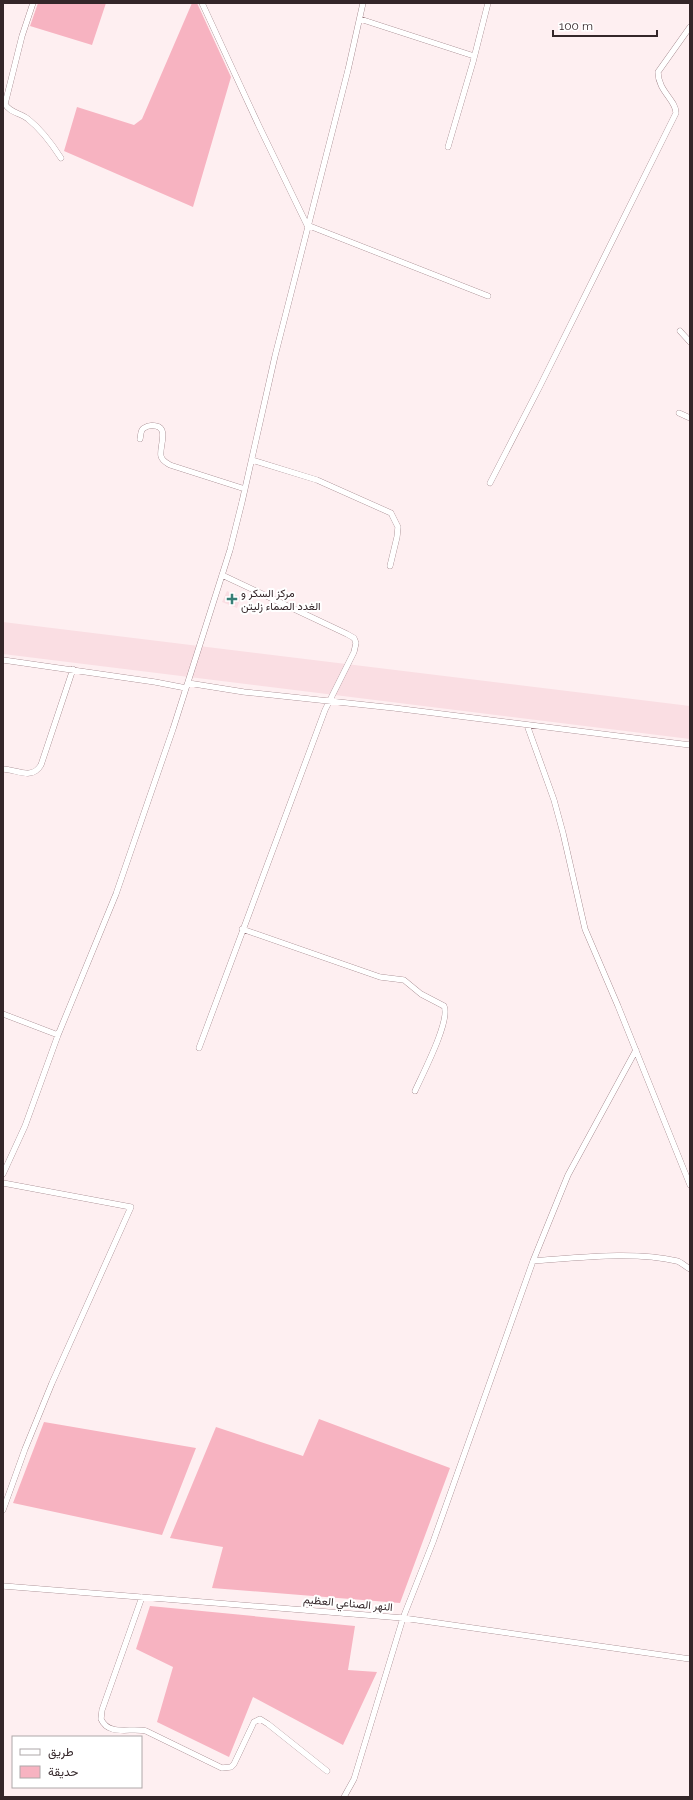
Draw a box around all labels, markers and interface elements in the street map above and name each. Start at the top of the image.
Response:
scale bar [553,12,657,38]
text: 100 m [559,19,593,33]
place label: مركز السكر و الغدد الصماء زليتن [241,587,321,613]
marker: مركز السكر و الغدد الصماء زليتن [226,593,238,605]
street label: النهر الصناعي العظيم [302,1593,393,1617]
legend [12,1736,142,1788]
text: طريق [48,1745,74,1760]
text: حديقة [48,1765,78,1779]

